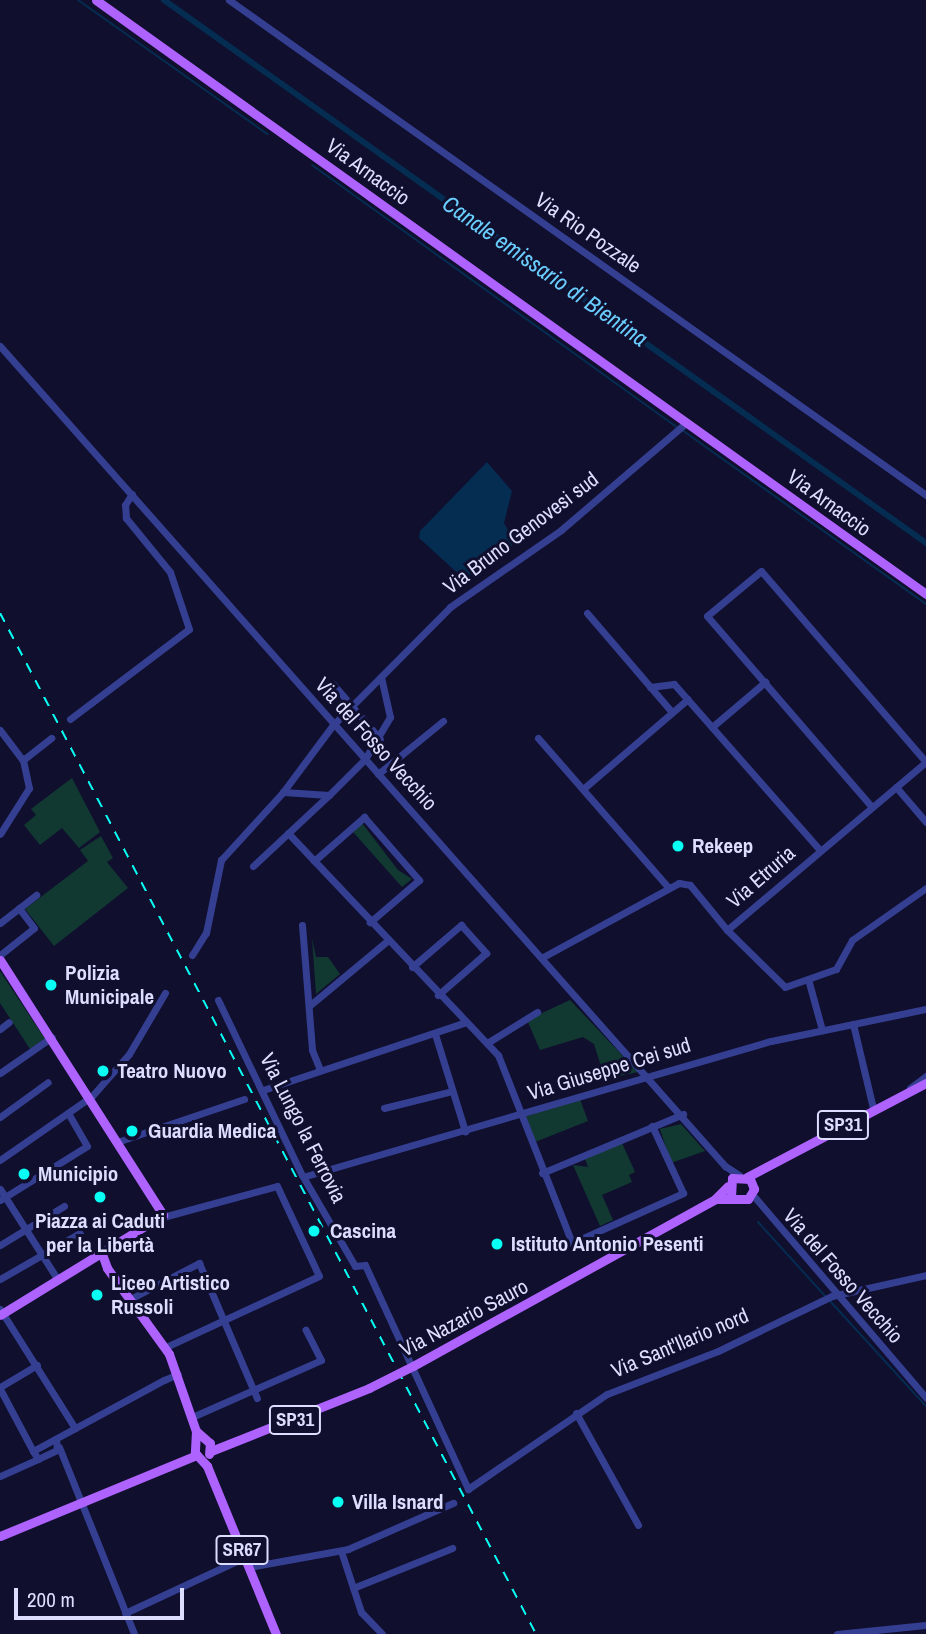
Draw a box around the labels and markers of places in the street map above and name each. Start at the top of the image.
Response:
place label: Rekeep [692,833,753,859]
marker: Rekeep [670,838,686,854]
place label: Polizia Municipale [65,960,154,1010]
marker: Polizia Municipale [43,977,59,993]
place label: Teatro Nuovo [117,1058,227,1084]
marker: Teatro Nuovo [95,1063,111,1079]
place label: Guardia Medica [148,1118,276,1144]
marker: Guardia Medica [122,1121,142,1141]
place label: Municipio [38,1161,118,1187]
marker: Municipio [16,1166,32,1182]
marker: Piazza ai Caduti per la Libertà [92,1189,108,1205]
place label: Piazza ai Caduti per la Libertà [35,1208,165,1258]
place label: Cascina [330,1218,396,1244]
marker: Cascina [304,1221,324,1241]
place label: Istituto Antonio Pesenti [511,1231,704,1257]
marker: Istituto Antonio Pesenti [489,1236,505,1252]
place label: Liceo Artistico Russoli [111,1270,231,1320]
marker: Liceo Artistico Russoli [89,1287,105,1303]
place label: Villa Isnard [352,1489,444,1515]
marker: Villa Isnard [330,1494,346,1510]

